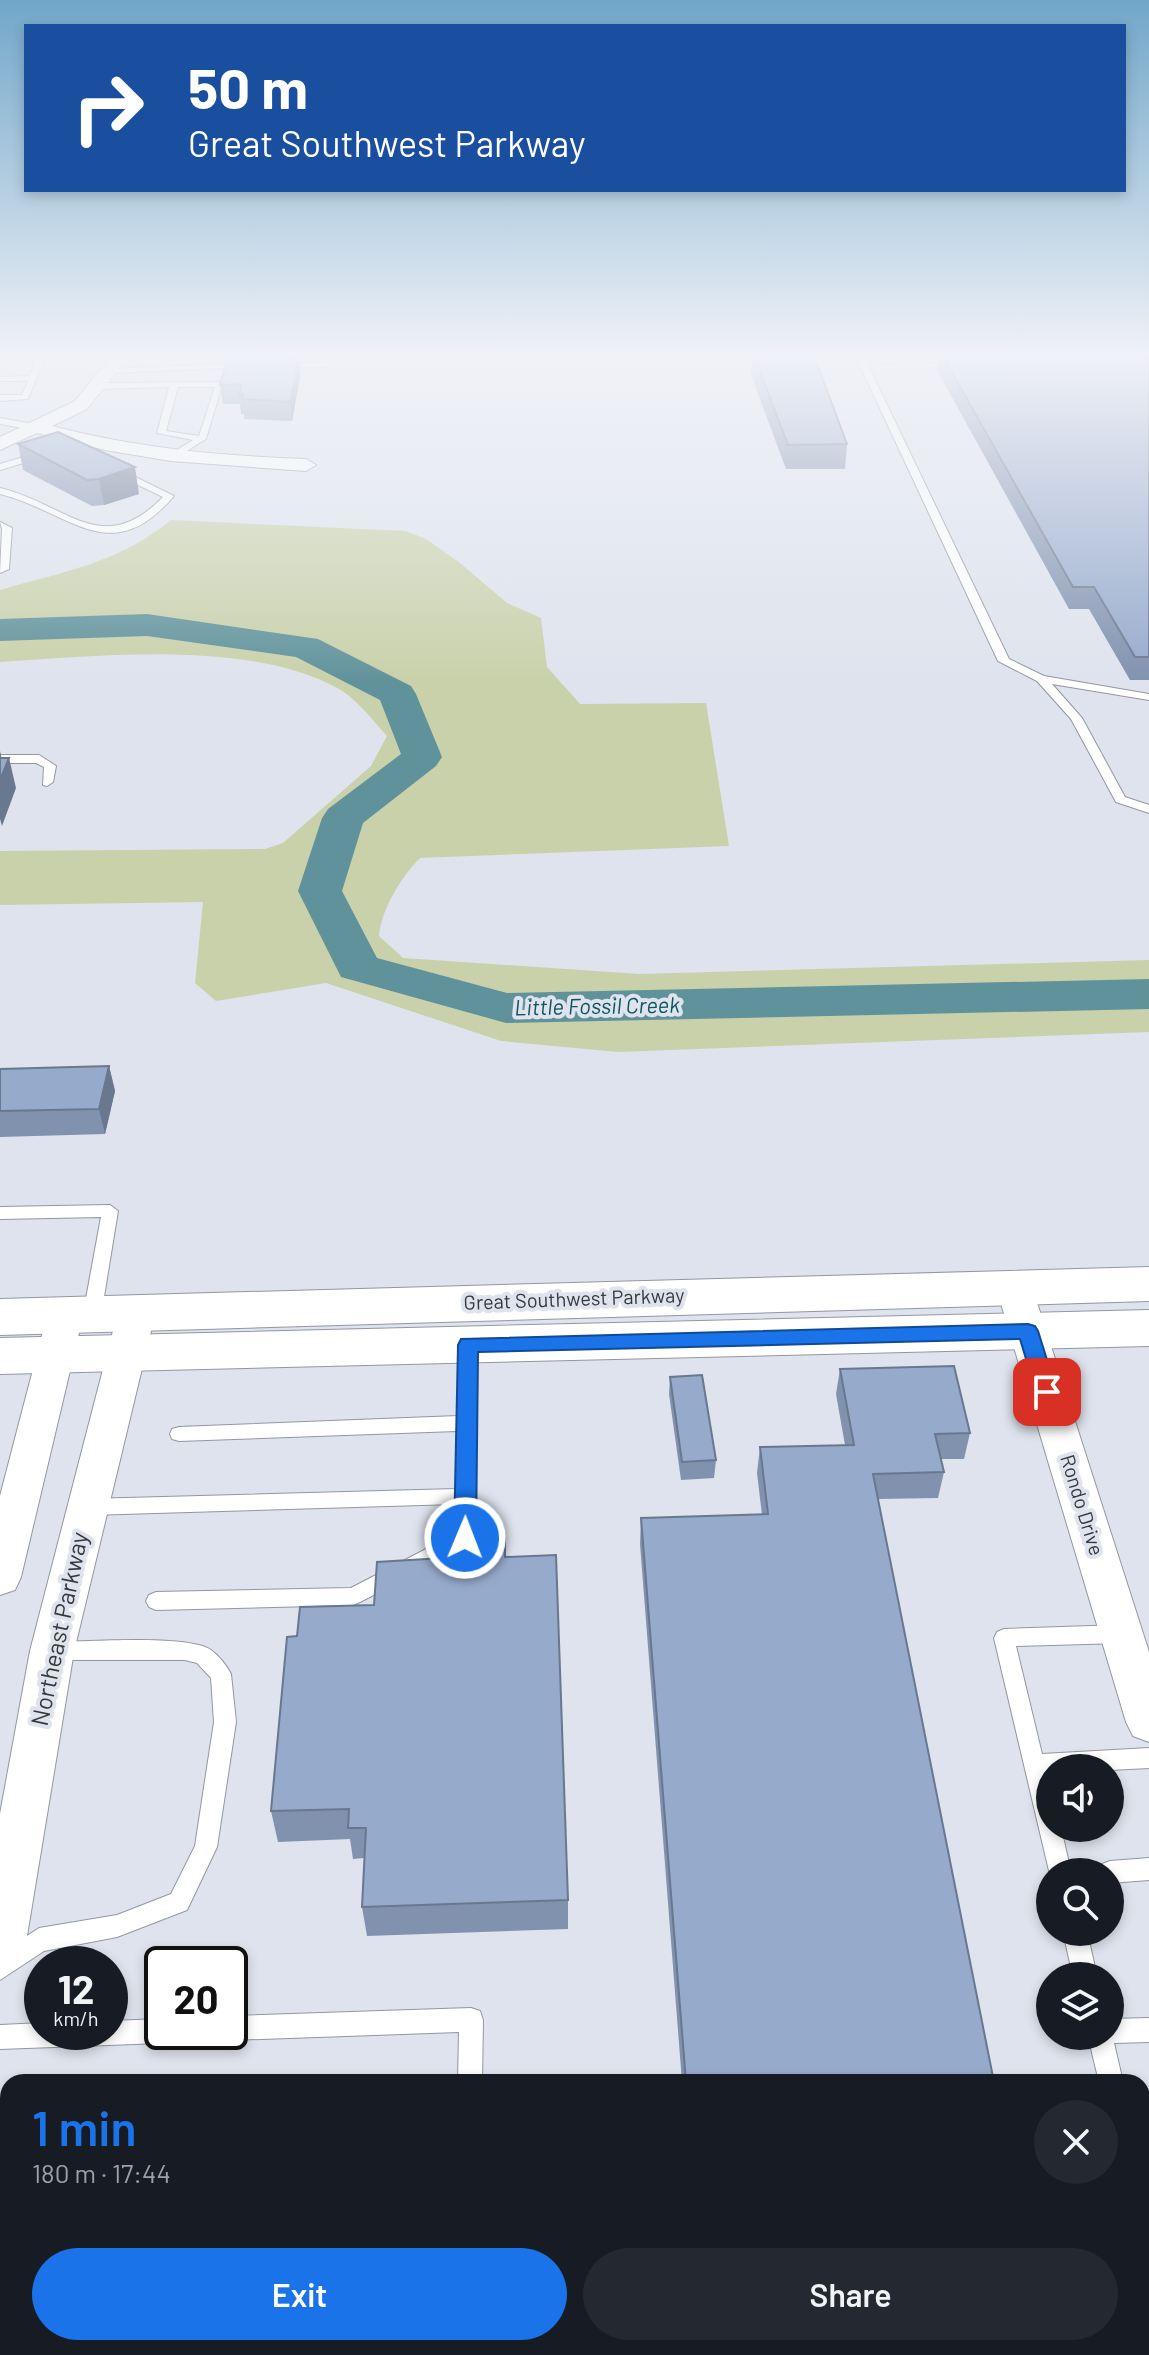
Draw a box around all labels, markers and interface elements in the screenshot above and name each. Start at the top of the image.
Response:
text: 50 m [188,53,308,120]
icon: right [56,56,160,160]
text: Great Southwest Parkway [188,121,586,164]
water label: Little Fossil Creek [514,991,680,1019]
street label: Great Southwest Parkway [463,1282,685,1314]
pin [1013,1358,1081,1426]
icon: arrive [1025,1370,1069,1414]
street label: Rondo Drive [1056,1451,1110,1558]
position arrow [423,1496,507,1580]
street label: Northeast Parkway [24,1529,93,1728]
map controls [1036,1754,1124,2050]
button: sound [1036,1754,1124,1842]
button: search [1036,1858,1124,1946]
speed limit sign: 20 [144,1946,248,2050]
button: layers [1036,1962,1124,2050]
text: 12 [58,1964,94,2012]
text: km/h [53,2006,99,2030]
text: 1 min [32,2098,137,2156]
button: close [1034,2100,1118,2184]
text: 180 m · 17:44 [32,2157,171,2188]
button: Exit [32,2248,567,2340]
button: Share [583,2248,1118,2340]

